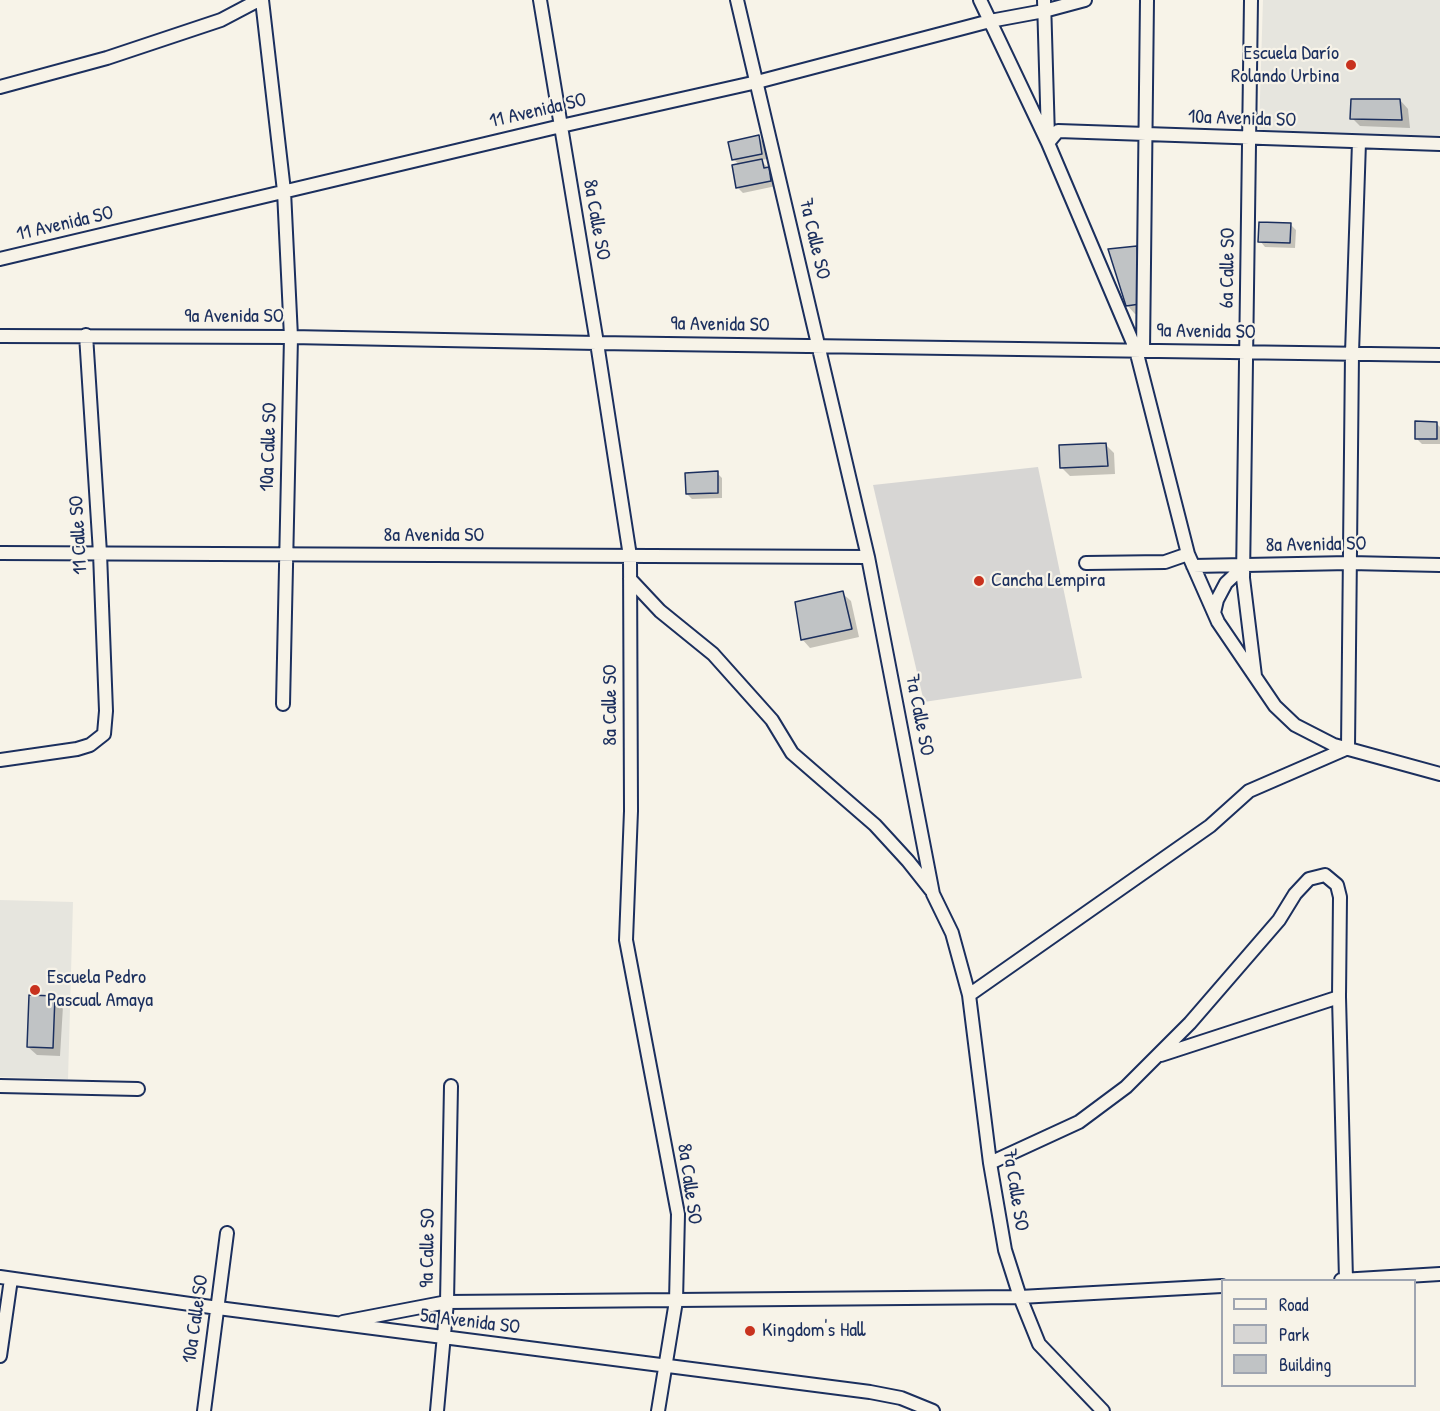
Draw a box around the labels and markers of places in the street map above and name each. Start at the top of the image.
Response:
place label: Escuela Darío Rolando Urbina [1231,42,1339,89]
marker: Escuela Darío Rolando Urbina [1344,58,1358,72]
place label: Cancha Lempira [991,569,1105,593]
marker: Cancha Lempira [972,574,986,588]
place label: Escuela Pedro Pascual Amaya [47,966,153,1013]
marker: Escuela Pedro Pascual Amaya [28,983,42,997]
place label: Kingdom's Hall [762,1319,866,1343]
marker: Kingdom's Hall [743,1324,757,1338]

